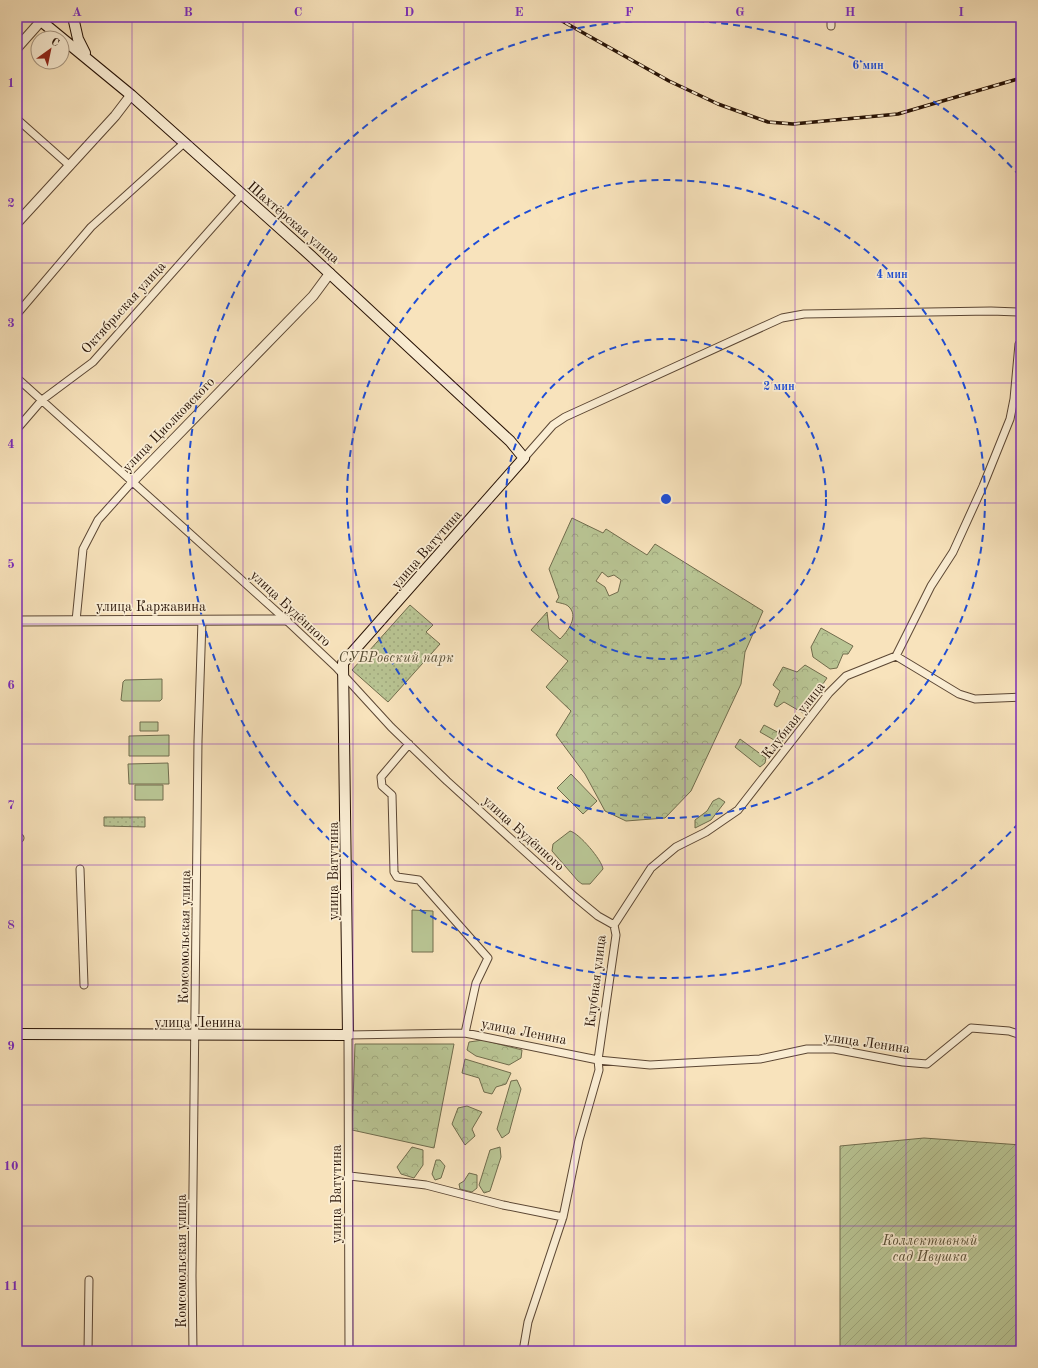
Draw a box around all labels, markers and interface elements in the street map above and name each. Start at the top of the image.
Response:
text: A [72,6,82,19]
text: B [183,6,193,19]
text: C [294,6,302,19]
text: D [404,6,414,19]
text: E [515,6,524,19]
text: F [625,6,634,19]
text: G [735,6,745,19]
text: H [845,6,856,19]
text: I [958,6,964,19]
north arrow [30,30,70,70]
text: С [49,36,61,49]
text: 6 мин [852,60,884,72]
text: 1 [7,77,15,90]
street label: Шахтёрская улица [245,179,342,266]
text: 2 [7,197,15,210]
street label: Октябрьская улица [79,259,169,356]
text: 4 мин [876,269,908,281]
text: 3 [7,317,15,330]
street label: улица Циолковского [120,375,217,475]
text: 2 мин [763,381,795,393]
text: 4 [7,438,15,451]
centre of rings [659,492,673,506]
street label: улица Ватутина [389,508,465,592]
text: 5 [7,558,15,571]
street label: улица Будённого [247,568,333,649]
street label: улица Каржавина [96,600,206,614]
park label: СУБРовский парк [338,651,454,666]
text: 6 [7,679,15,692]
street label: Клубная улица [760,680,828,762]
street label: улица Будённого [480,794,567,874]
text: 7 [7,799,15,812]
street label: улица Ватутина [327,821,341,921]
street label: Комсомольская улица [177,870,193,1004]
text: 8 [7,919,15,932]
street label: Клубная улица [583,934,609,1028]
street label: улица Ленина [155,1016,242,1030]
street label: улица Ленина [480,1017,568,1047]
street label: улица Ленина [823,1030,911,1056]
text: 9 [7,1040,15,1053]
street label: улица Ватутина [330,1144,344,1244]
text: 10 [3,1160,19,1173]
street label: Комсомольская улица [175,1194,189,1328]
park label: Коллективный сад Ивушка [881,1234,978,1265]
text: 11 [3,1280,19,1293]

